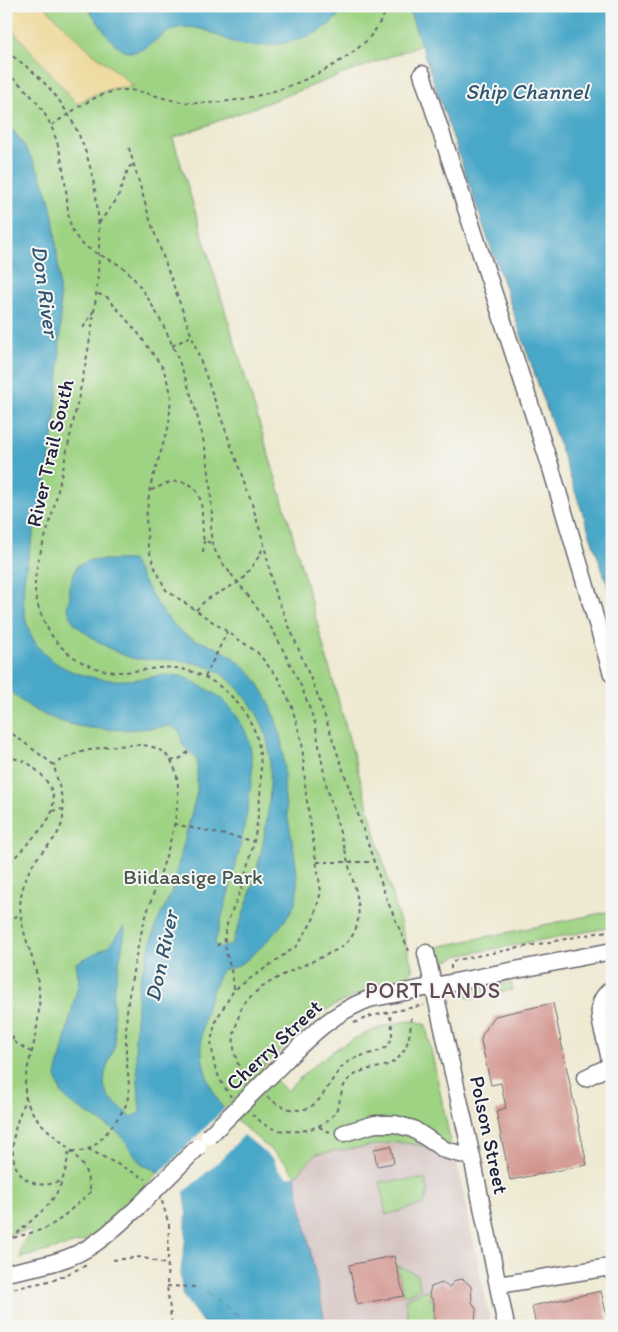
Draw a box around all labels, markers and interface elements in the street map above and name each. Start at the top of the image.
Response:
water label: Ship Channel [465,78,590,105]
water label: Don River [26,244,66,341]
street label: River Trail South [20,377,79,529]
park label: Biidaasige Park [123,864,263,889]
water label: Don River [139,906,185,1004]
district label: PORT LANDS [365,977,501,1004]
street label: Cherry Street [221,994,327,1095]
street label: Polson Street [465,1073,514,1196]

